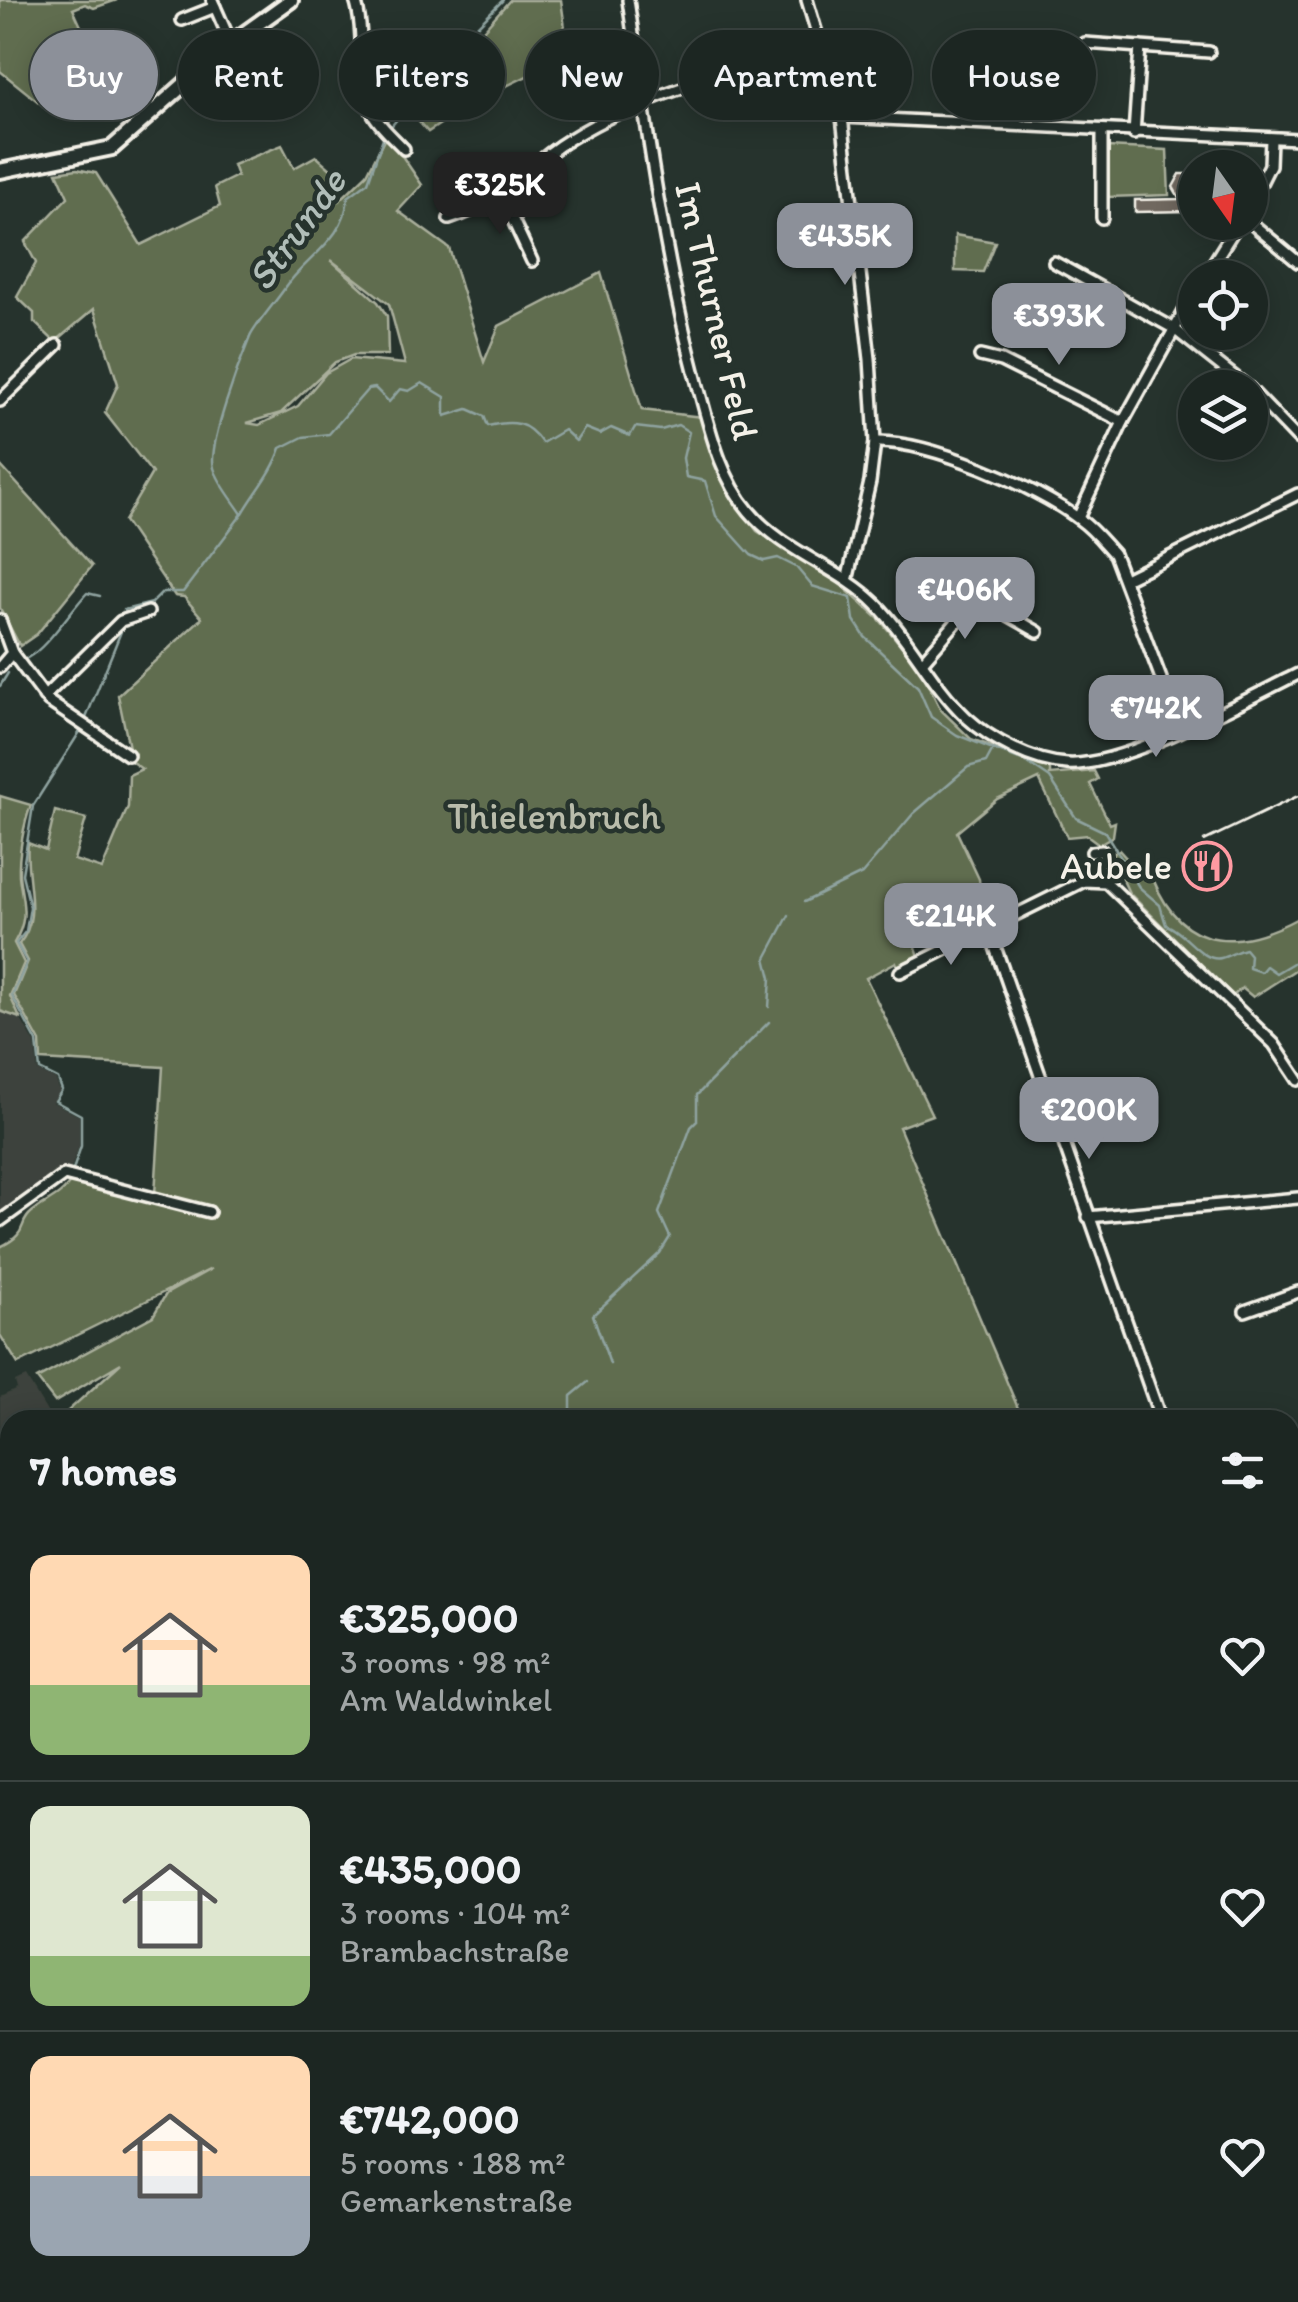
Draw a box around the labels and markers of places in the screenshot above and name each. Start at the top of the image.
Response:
pin: €325K [430,152,570,237]
pin: €435K [775,203,915,288]
pin: €393K [989,283,1129,368]
pin: €406K [895,557,1035,642]
pin: €742K [1086,675,1226,760]
restaurant icon: Aubele [1181,840,1233,892]
place label: Aubele [1060,843,1172,889]
pin: €214K [881,883,1021,968]
pin: €200K [1019,1077,1159,1162]

